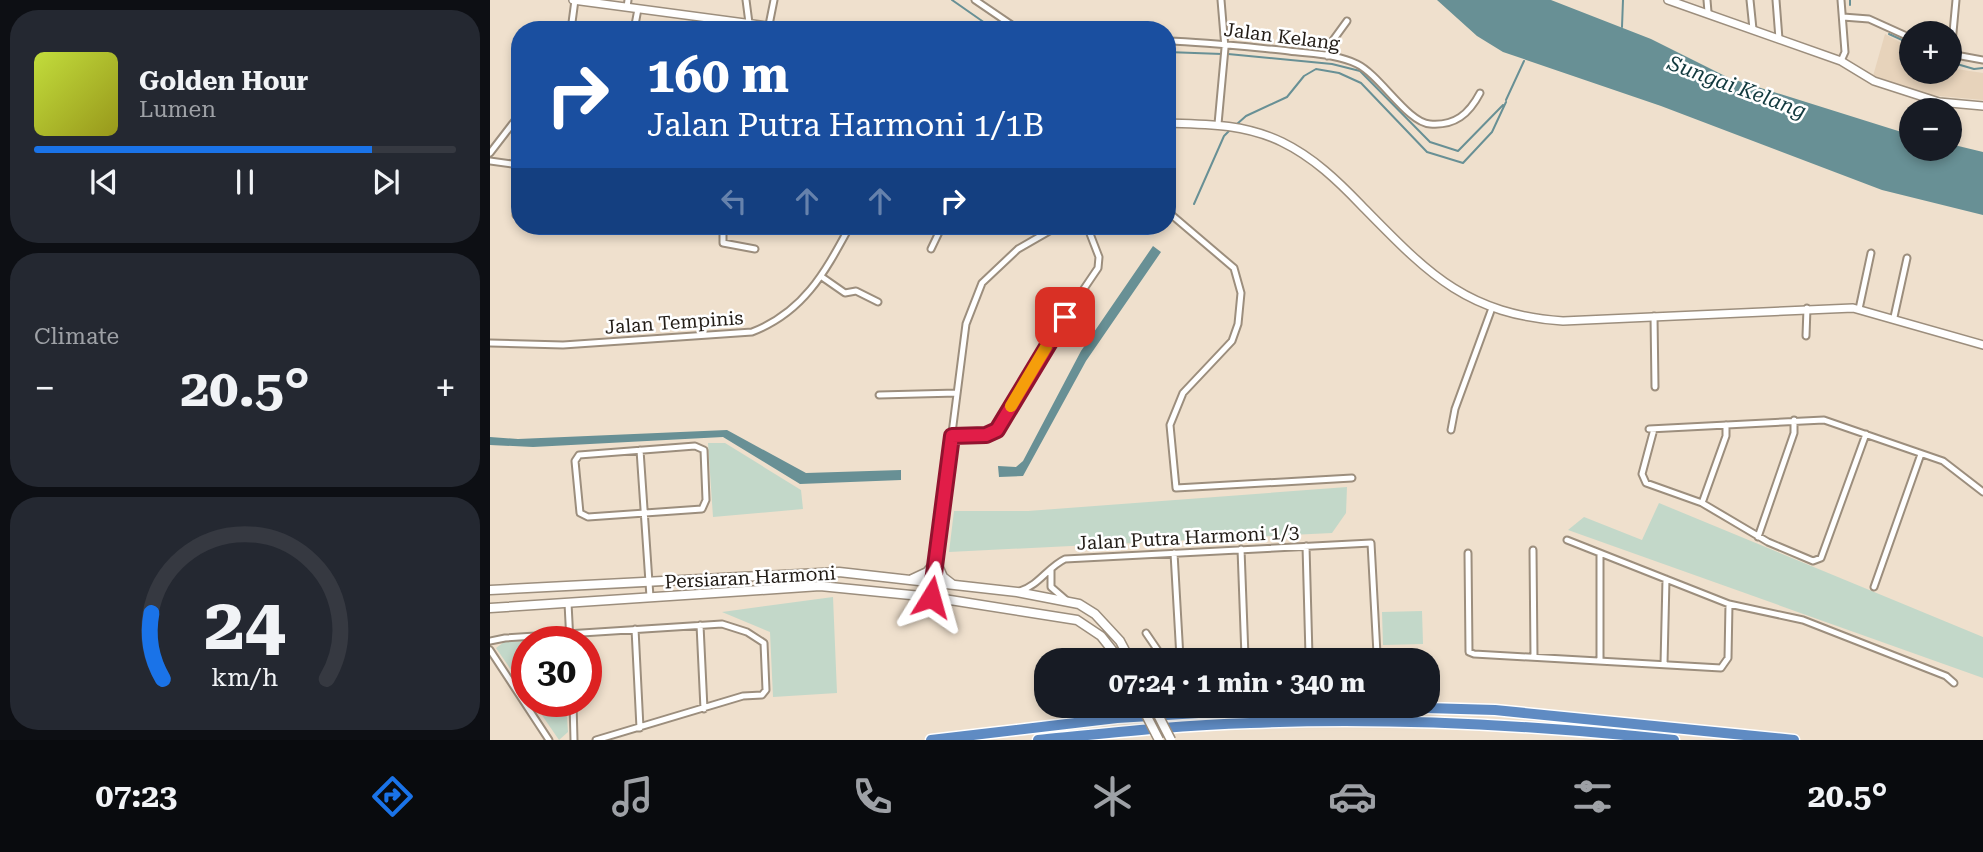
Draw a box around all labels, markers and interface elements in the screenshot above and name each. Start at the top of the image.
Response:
street label: Jalan Kelang [1223,18,1341,55]
map controls [1899,21,1962,161]
button: + [1899,21,1962,84]
text: 160 m [647,47,789,104]
icon: right [532,49,623,140]
water label: Sungai Kelang [1664,51,1809,123]
text: Golden Hour [139,66,308,96]
text: Lumen [139,96,216,123]
button: − [1899,98,1962,161]
text: Jalan Putra Harmoni 1/1B [647,106,1044,144]
icon: previous [85,163,123,201]
icon: pause [226,163,264,201]
icon: next [367,163,405,201]
icon: left [715,182,753,220]
icon: ahead [788,182,826,220]
icon: ahead [861,182,899,220]
icon: right [934,182,972,220]
pin [1035,287,1095,347]
icon: arrive [1046,298,1084,336]
street label: Jalan Tempinis [604,306,744,339]
text: Climate [34,323,119,350]
text: 20.5° [180,358,310,419]
text: − [34,366,55,410]
text: + [435,366,456,410]
street label: Jalan Putra Harmoni 1/3 [1076,520,1300,555]
position arrow [894,560,968,634]
street label: Persiaran Harmoni [664,562,836,593]
text: 24 [204,583,286,668]
speed limit sign: 30 [511,626,602,717]
text: km/h [212,663,278,692]
text: 07:24 · 1 min · 340 m [1109,668,1365,698]
icon: directions [368,772,417,821]
icon: music [608,772,657,821]
icon: phone [848,772,897,821]
icon: climate [1088,772,1137,821]
icon: car [1328,772,1377,821]
icon: filters [1568,772,1617,821]
text: 07:23 [95,777,177,815]
text: 20.5° [1808,777,1887,815]

